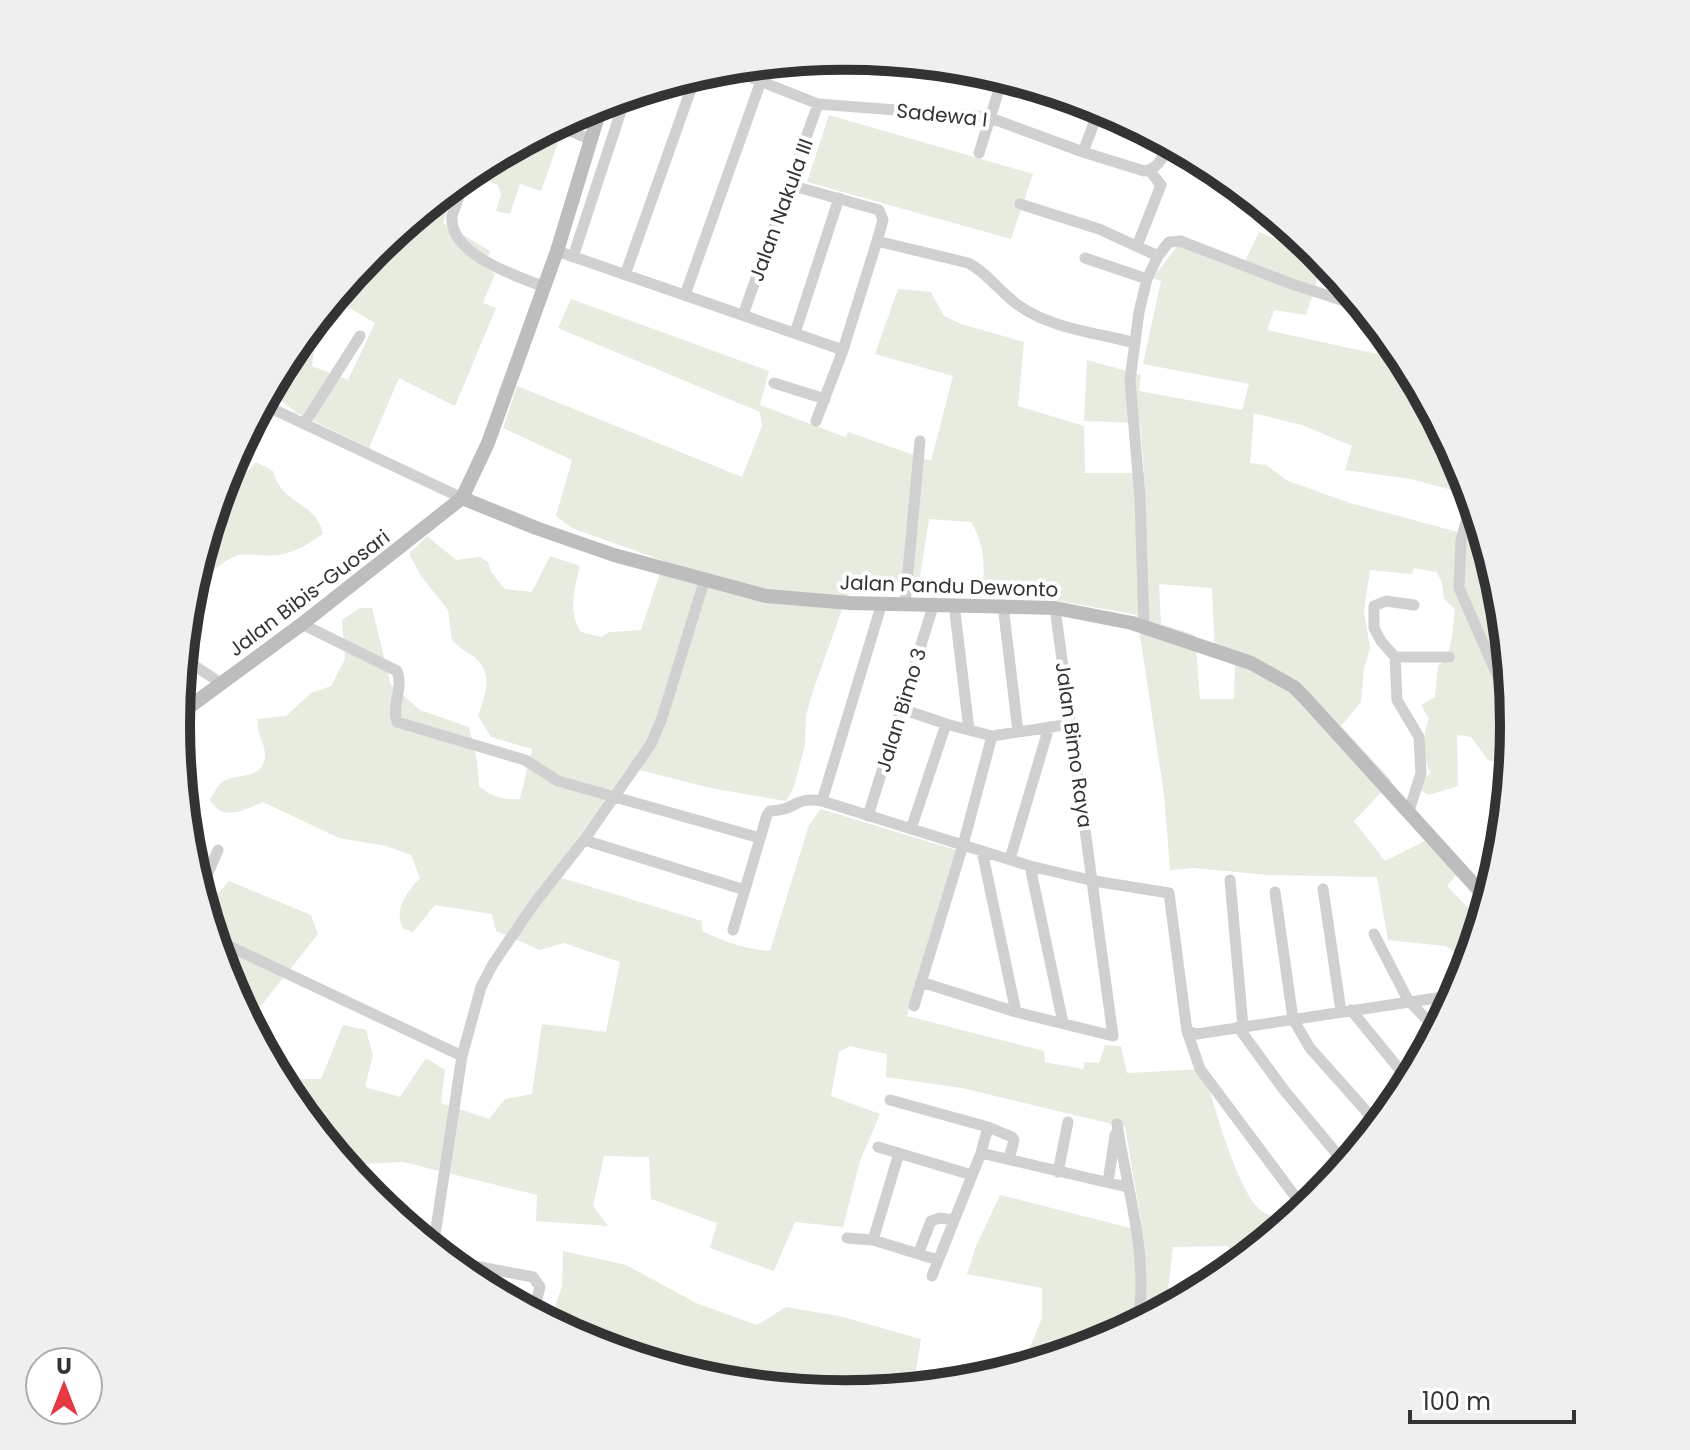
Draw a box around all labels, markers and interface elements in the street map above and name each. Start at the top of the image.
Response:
street label: Sadewa I [895,96,989,134]
street label: Jalan Nakula III [742,135,820,285]
street label: Jalan Bibis-Guosari [223,523,395,663]
street label: Jalan Pandu Dewonto [839,568,1059,604]
street label: Jalan Bimo 3 [869,645,933,775]
street label: Jalan Bimo Raya [1049,660,1099,830]
north arrow [24,1346,104,1426]
text: U [56,1351,72,1382]
scale bar [1410,1374,1574,1424]
text: 100 m [1422,1385,1491,1418]

